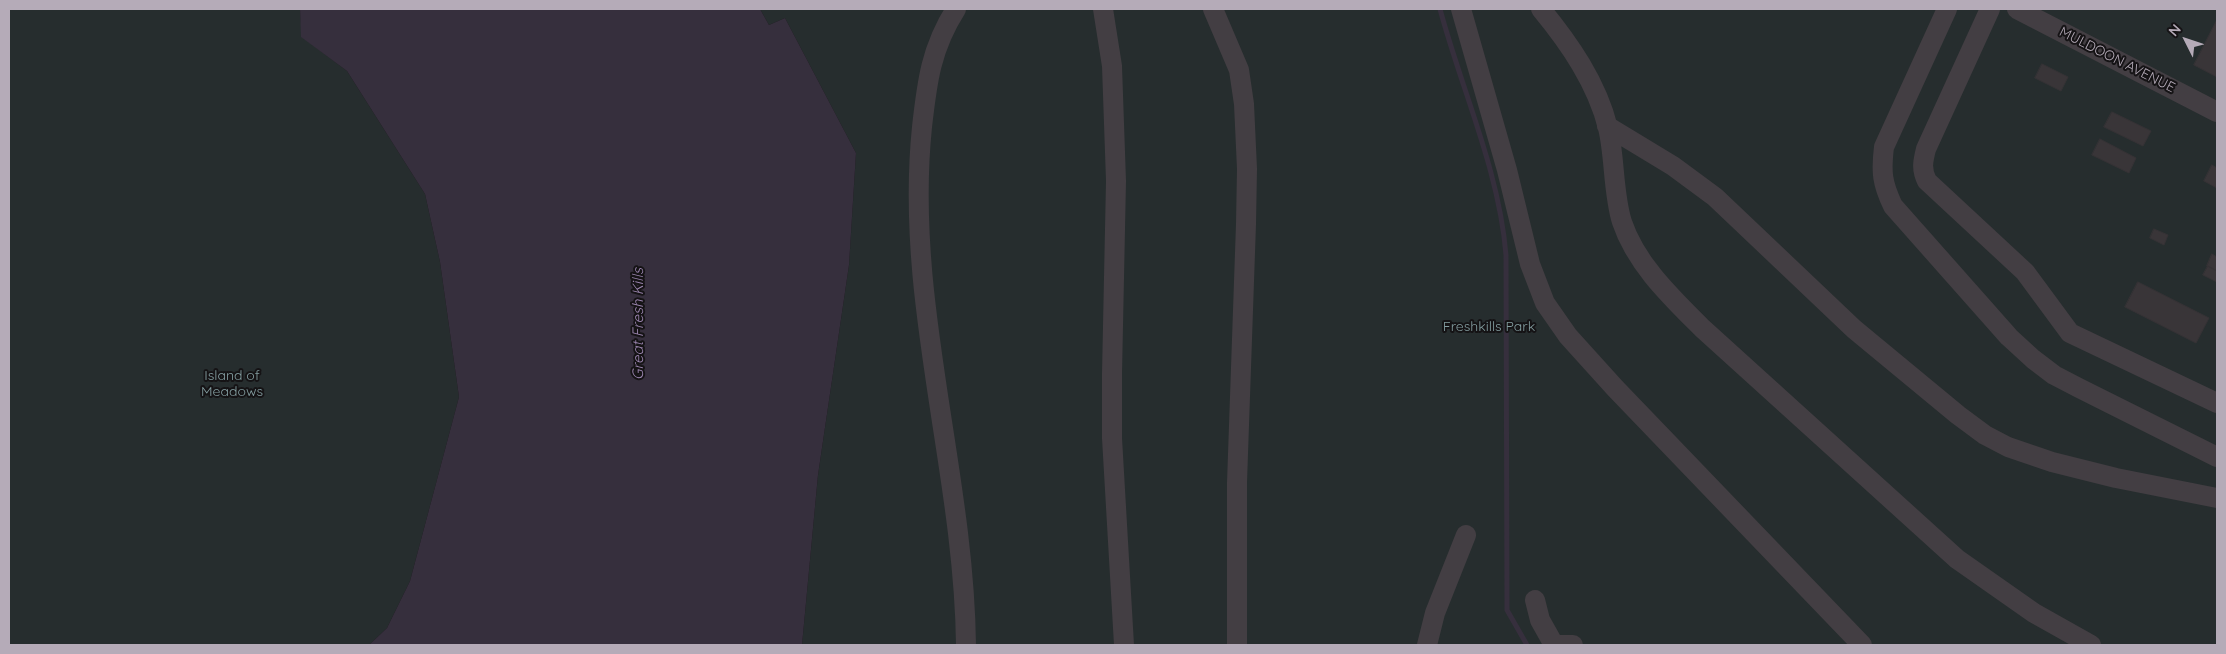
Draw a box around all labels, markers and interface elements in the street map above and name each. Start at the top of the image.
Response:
north arrow [2161,15,2211,65]
street label: MULDOON AVENUE [2056,24,2178,96]
water label: Great Fresh Kills [629,268,647,380]
park label: Freshkills Park [1443,319,1535,335]
park label: Island of Meadows [201,368,263,401]

